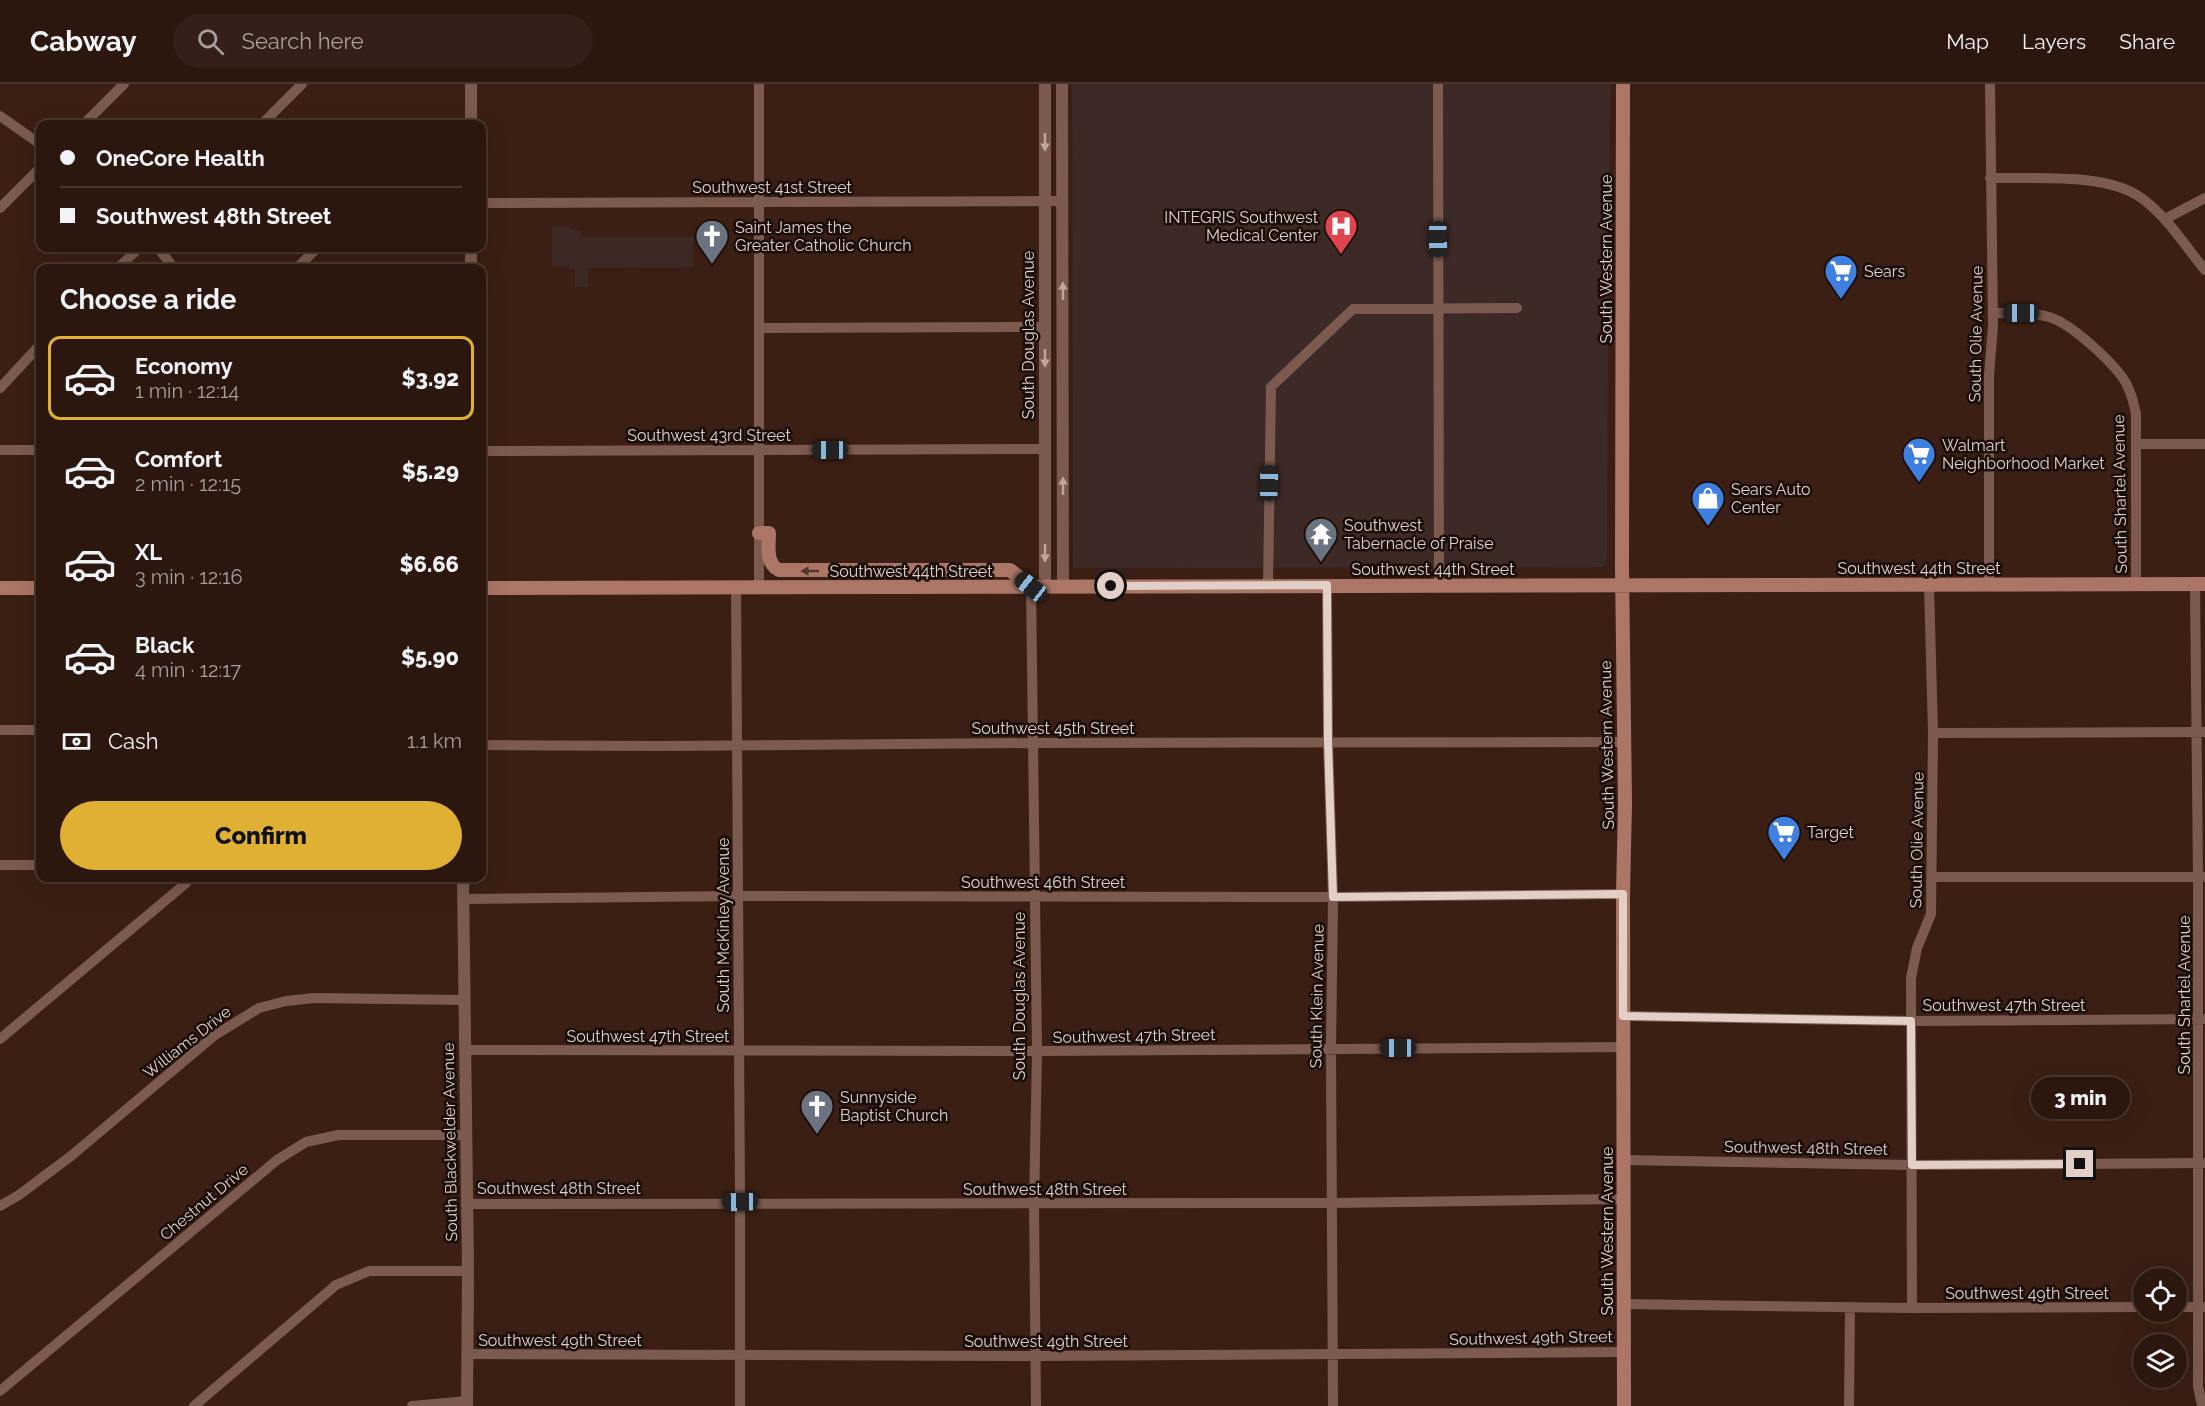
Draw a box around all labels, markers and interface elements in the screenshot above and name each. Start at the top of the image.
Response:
search box [173,14,593,68]
text: Cabway [30,25,137,58]
icon: search [194,25,227,58]
text: Search here [242,28,364,54]
text: Map [1946,29,1989,54]
text: Layers [2022,29,2086,54]
text: Share [2119,29,2175,54]
one-way arrow [1040,133,1050,152]
text: OneCore Health [96,145,265,171]
street label: South Western Avenue [1597,174,1616,344]
street label: Southwest 41st Street [692,178,852,197]
text: Southwest 48th Street [96,203,331,229]
place label: INTEGRIS Southwest Medical Center [1164,208,1319,245]
hospital icon: INTEGRIS Southwest Medical Center [1323,208,1359,255]
church icon: Saint James the Greater Catholic Church [694,218,730,265]
place label: Saint James the Greater Catholic Church [735,218,912,255]
car [1429,221,1447,257]
street label: South Douglas Avenue [1019,251,1038,419]
supermarket icon: Sears [1823,253,1859,300]
place label: Sears [1864,262,1905,281]
street label: South Olie Avenue [1965,266,1987,402]
one-way arrow [1058,282,1068,301]
text: Choose a ride [60,284,236,315]
car [2003,304,2039,322]
one-way arrow [1040,349,1050,368]
icon: car [63,351,117,405]
text: Economy [135,353,233,379]
text: $3.92 [402,365,459,391]
text: 1 min · 12:14 [135,379,239,403]
street label: South Shartel Avenue [2109,414,2131,574]
street label: Southwest 43rd Street [627,426,791,445]
supermarket icon: Walmart Neighborhood Market [1901,436,1937,483]
place label: Walmart Neighborhood Market [1942,436,2105,473]
car [812,441,848,459]
icon: car [63,444,117,498]
text: Comfort [135,446,222,472]
text: $5.29 [402,458,459,484]
car [1260,465,1278,501]
text: 2 min · 12:15 [135,472,241,496]
one-way arrow [1058,477,1068,496]
shop icon: Sears Auto Center [1690,480,1726,527]
place label: Sears Auto Center [1731,480,1811,517]
temple icon: Southwest Tabernacle of Praise [1303,516,1339,563]
place label: Southwest Tabernacle of Praise [1344,516,1494,553]
icon: car [63,537,117,591]
text: XL [135,539,162,565]
one-way arrow [1040,544,1050,563]
text: $6.66 [400,551,459,577]
street label: Southwest 44th Street [1837,559,2001,578]
street label: Southwest 44th Street [1351,560,1515,579]
street label: Southwest 44th Street [829,562,993,581]
text: 3 min · 12:16 [135,565,243,589]
one-way arrow [801,566,820,576]
car [1011,569,1051,605]
route start [1097,572,1124,599]
icon: car [63,630,117,684]
text: Black [135,632,194,658]
text: $5.90 [401,644,459,670]
text: 4 min · 12:17 [135,658,241,682]
street label: South Western Avenue [1596,660,1618,830]
street label: Southwest 45th Street [971,719,1135,738]
icon: cash [60,725,93,758]
text: Cash [108,728,159,754]
text: 1.1 km [407,729,462,753]
street label: South Olie Avenue [1906,772,1928,908]
button: Confirm [60,801,462,870]
supermarket icon: Target [1766,814,1802,861]
place label: Target [1807,823,1854,842]
street label: South McKinley Avenue [714,838,733,1012]
street label: Southwest 46th Street [961,873,1126,892]
street label: South Douglas Avenue [1010,912,1029,1080]
street label: South Shartel Avenue [2175,915,2194,1075]
street label: South Klein Avenue [1306,924,1328,1068]
street label: Southwest 47th Street [1923,996,2086,1015]
street label: Williams Drive [139,1002,235,1082]
street label: Southwest 47th Street [1052,1025,1216,1047]
street label: Southwest 47th Street [567,1027,730,1046]
car [1380,1039,1416,1057]
street label: South Blackwelder Avenue [439,1042,461,1242]
callout: 3 min [2030,1077,2130,1119]
text: 3 min [2054,1086,2107,1110]
church icon: Sunnyside Baptist Church [799,1088,835,1135]
place label: Sunnyside Baptist Church [840,1088,948,1125]
street label: Southwest 48th Street [1724,1137,1889,1159]
street label: South Western Avenue [1598,1146,1617,1316]
route end [2066,1150,2093,1177]
street label: Chestnut Drive [156,1160,252,1244]
street label: Southwest 48th Street [477,1179,642,1198]
street label: Southwest 48th Street [963,1180,1128,1199]
car [722,1193,758,1211]
map controls [2133,1268,2187,1388]
button: locate [2133,1268,2187,1322]
street label: Southwest 49th Street [1945,1284,2110,1303]
street label: Southwest 49th Street [1449,1327,1614,1349]
street label: Southwest 49th Street [478,1331,643,1350]
street label: Southwest 49th Street [964,1332,1129,1351]
button: layers [2133,1334,2187,1388]

